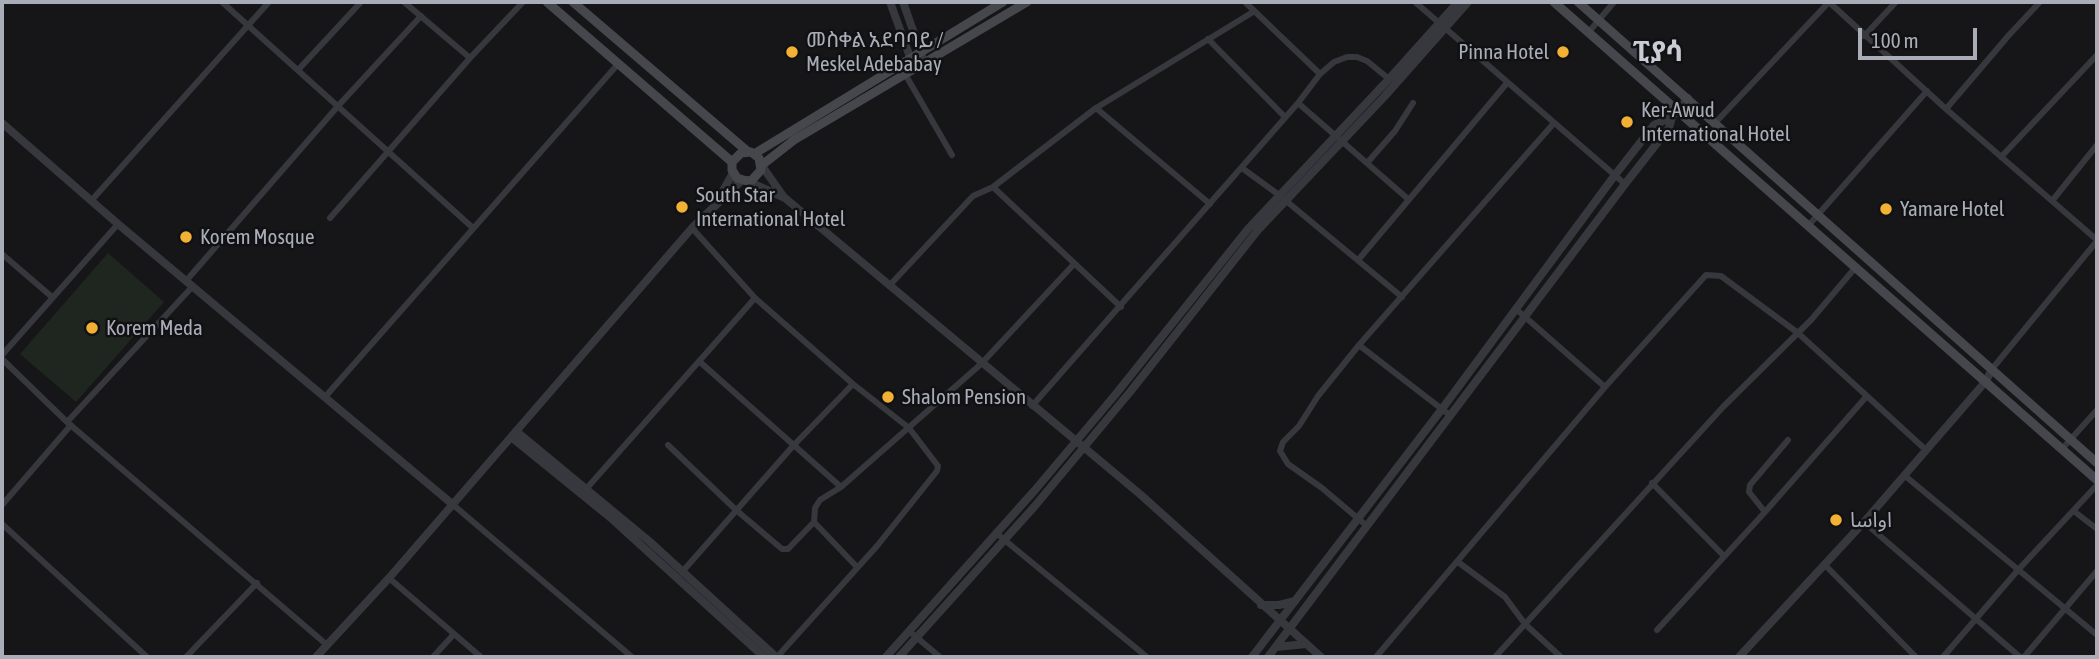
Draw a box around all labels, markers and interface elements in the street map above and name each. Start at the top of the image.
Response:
scale bar [1861,14,1980,58]
place label: መስቀል አደባባይ / Meskel Adebabay [806,27,944,77]
text: 100 m [1871,28,1919,52]
district label: ፒያሳ [1633,35,1683,69]
place label: Pinna Hotel [1458,39,1549,65]
marker: መስቀል አደባባይ / Meskel Adebabay [784,44,800,60]
marker: Pinna Hotel [1555,44,1571,60]
place label: Ker-Awud International Hotel [1641,97,1790,147]
marker: Ker-Awud International Hotel [1619,114,1635,130]
place label: South Star International Hotel [696,182,845,232]
place label: Yamare Hotel [1900,196,2004,222]
marker: South Star International Hotel [674,199,690,215]
marker: Yamare Hotel [1878,201,1894,217]
place label: Korem Mosque [200,224,314,250]
marker: Korem Mosque [178,229,194,245]
place label: Korem Meda [106,315,203,341]
marker: Korem Meda [84,320,100,336]
place label: Shalom Pension [902,384,1026,410]
marker: Shalom Pension [880,389,896,405]
place label: اواسا [1850,507,1892,533]
marker: اواسا [1828,512,1844,528]

